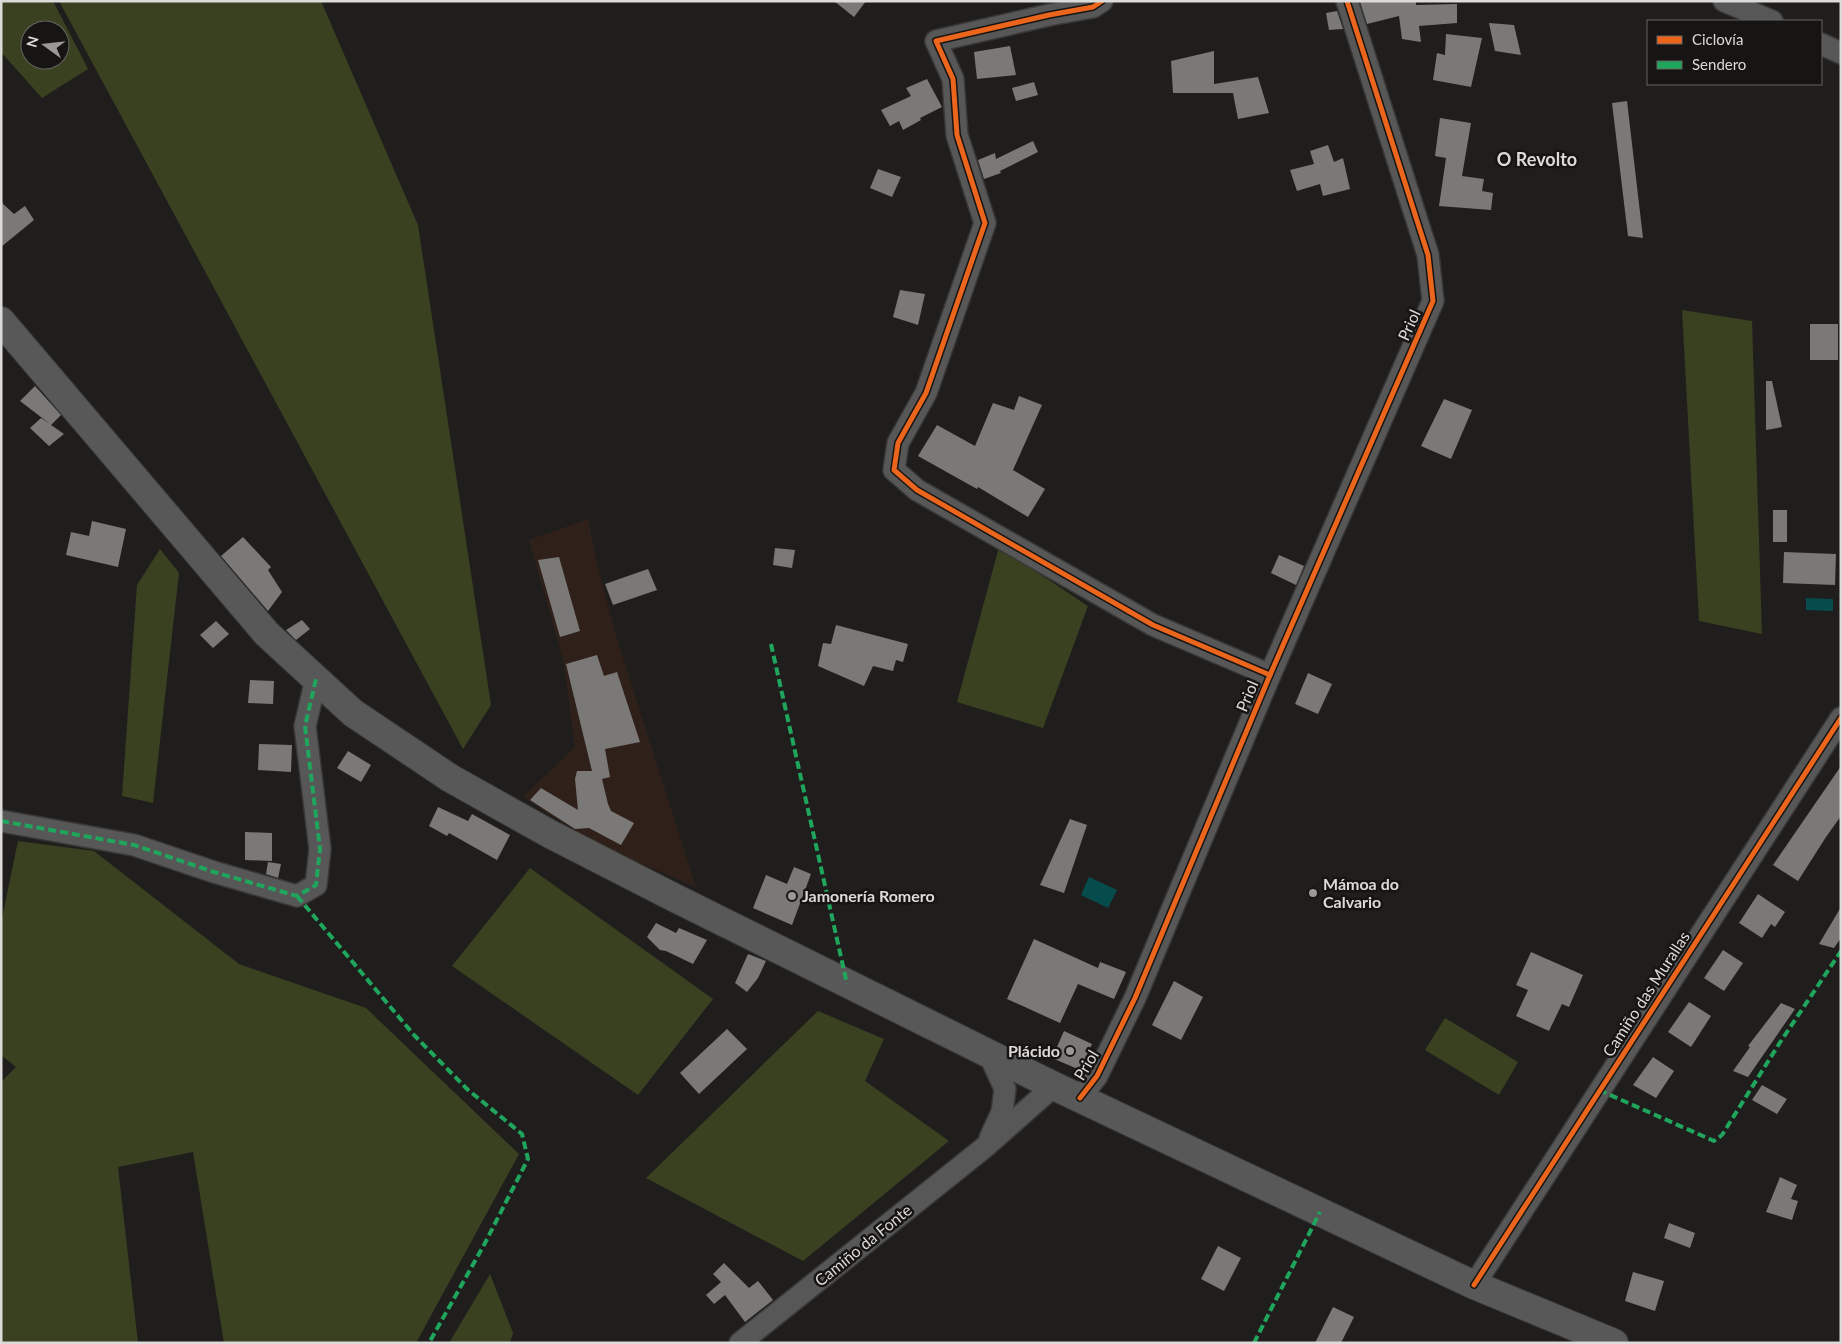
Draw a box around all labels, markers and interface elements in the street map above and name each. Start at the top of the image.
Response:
north arrow [20,20,70,70]
legend [1647,20,1822,85]
text: Ciclovía [1692,30,1743,48]
text: N [22,34,42,49]
text: Sendero [1692,55,1746,73]
district label: O Revolto [1497,148,1577,170]
street label: Priol [1393,306,1424,343]
street label: Priol [1232,677,1262,714]
place label: Mámoa do Calvario [1323,874,1399,911]
place label: Jamonería Romero [802,886,935,905]
marker: Mámoa do Calvario [1307,887,1319,899]
marker: Jamonería Romero [786,890,798,902]
street label: Camiño das Murallas [1598,928,1693,1060]
place label: Plácido [1008,1041,1060,1060]
marker: Plácido [1064,1045,1076,1057]
street label: Priol [1069,1046,1102,1083]
street label: Camiño da Fonte [810,1200,915,1289]

